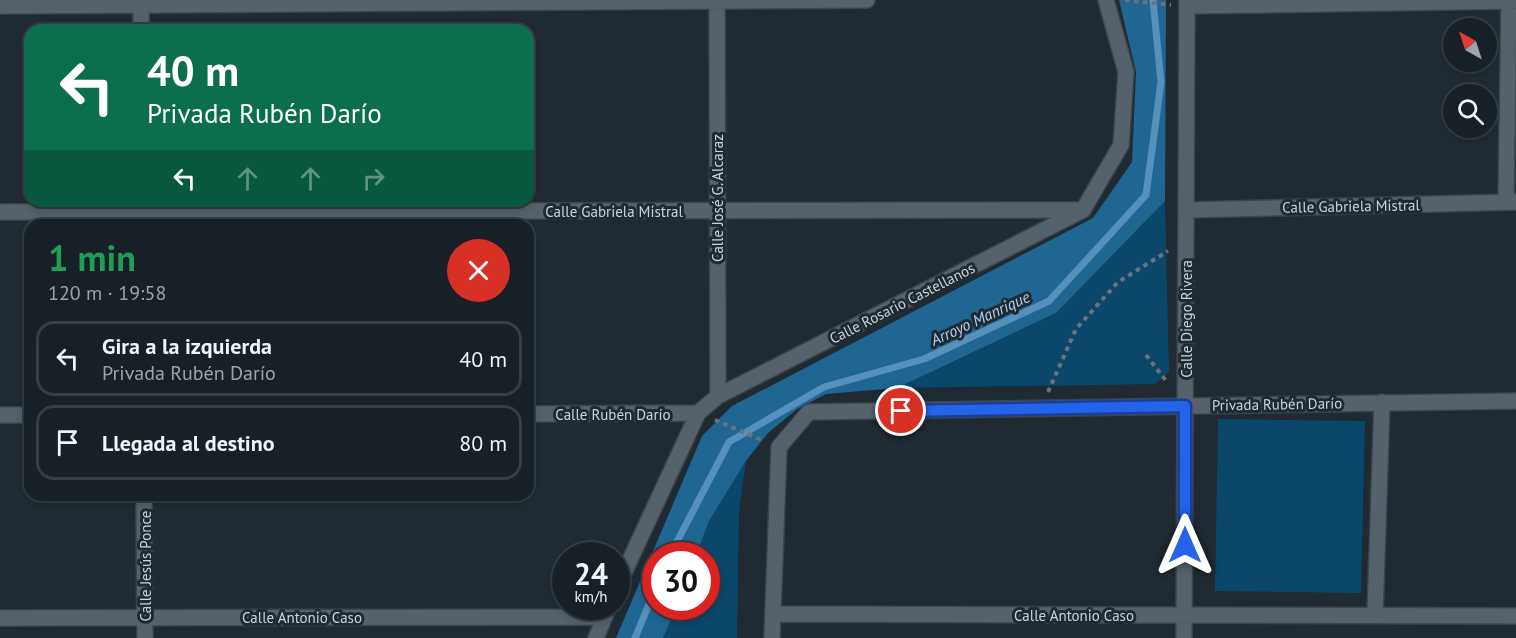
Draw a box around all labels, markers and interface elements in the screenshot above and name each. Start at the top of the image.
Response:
north arrow [1443,18,1497,72]
map controls [1443,18,1497,138]
text: 40 m [147,43,239,98]
icon: left [48,48,126,126]
button: search [1443,84,1497,138]
text: Privada Rubén Darío [147,96,382,130]
street label: Calle José G. Alcaraz [708,134,727,262]
icon: left [168,162,201,195]
icon: ahead [231,162,264,195]
icon: ahead [294,162,327,195]
icon: right [357,162,390,195]
street label: Calle Gabriela Mistral [1282,195,1421,217]
street label: Calle Gabriela Mistral [545,202,683,221]
text: 1 min [48,234,136,281]
button: close [447,239,510,302]
street label: Calle Rosario Castellanos [826,258,978,348]
street label: Calle Diego Rivera [1177,260,1196,378]
text: 120 m · 19:58 [48,280,166,306]
water label: Arroyo Manrique [926,286,1033,350]
text: Gira a la izquierda [102,332,272,360]
icon: left [51,342,84,375]
text: 40 m [459,345,507,373]
text: Privada Rubén Darío [102,360,276,386]
pin [875,385,926,436]
street label: Privada Rubén Darío [1212,393,1342,415]
icon: arrive [884,394,917,427]
street label: Calle Rubén Darío [555,405,671,424]
icon: arrive [51,426,84,459]
text: Llegada al destino [102,429,275,457]
text: 80 m [459,429,507,457]
street label: Calle Jesús Ponce [136,511,155,621]
position arrow [1153,513,1217,577]
speed limit sign: 30 [642,542,720,620]
text: 24 [574,554,608,593]
text: km/h [575,587,607,606]
street label: Calle Antonio Caso [1014,606,1134,625]
street label: Calle Antonio Caso [242,608,362,627]

